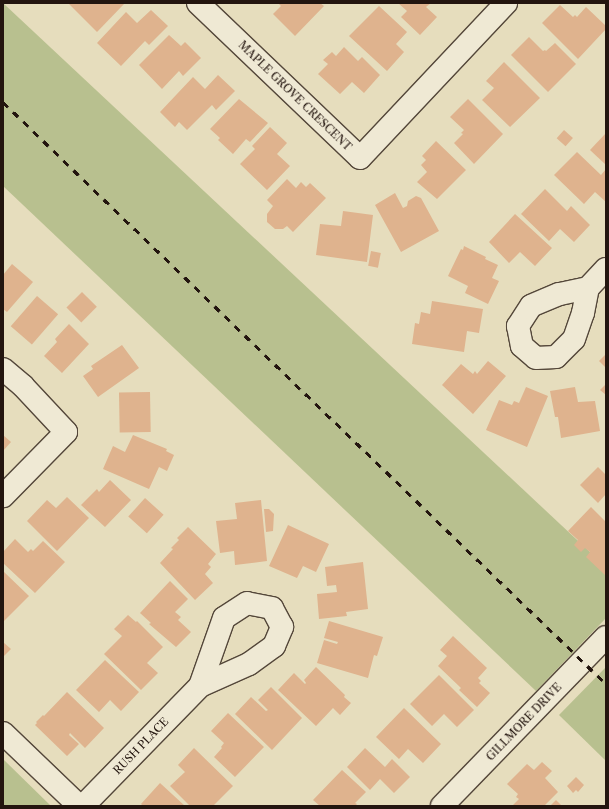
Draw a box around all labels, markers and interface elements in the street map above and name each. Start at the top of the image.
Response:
street label: MAPLE GROVE CRESCENT [236,38,354,154]
street label: GILLMORE DRIVE [484,681,564,763]
street label: RUSH PLACE [111,715,171,777]

